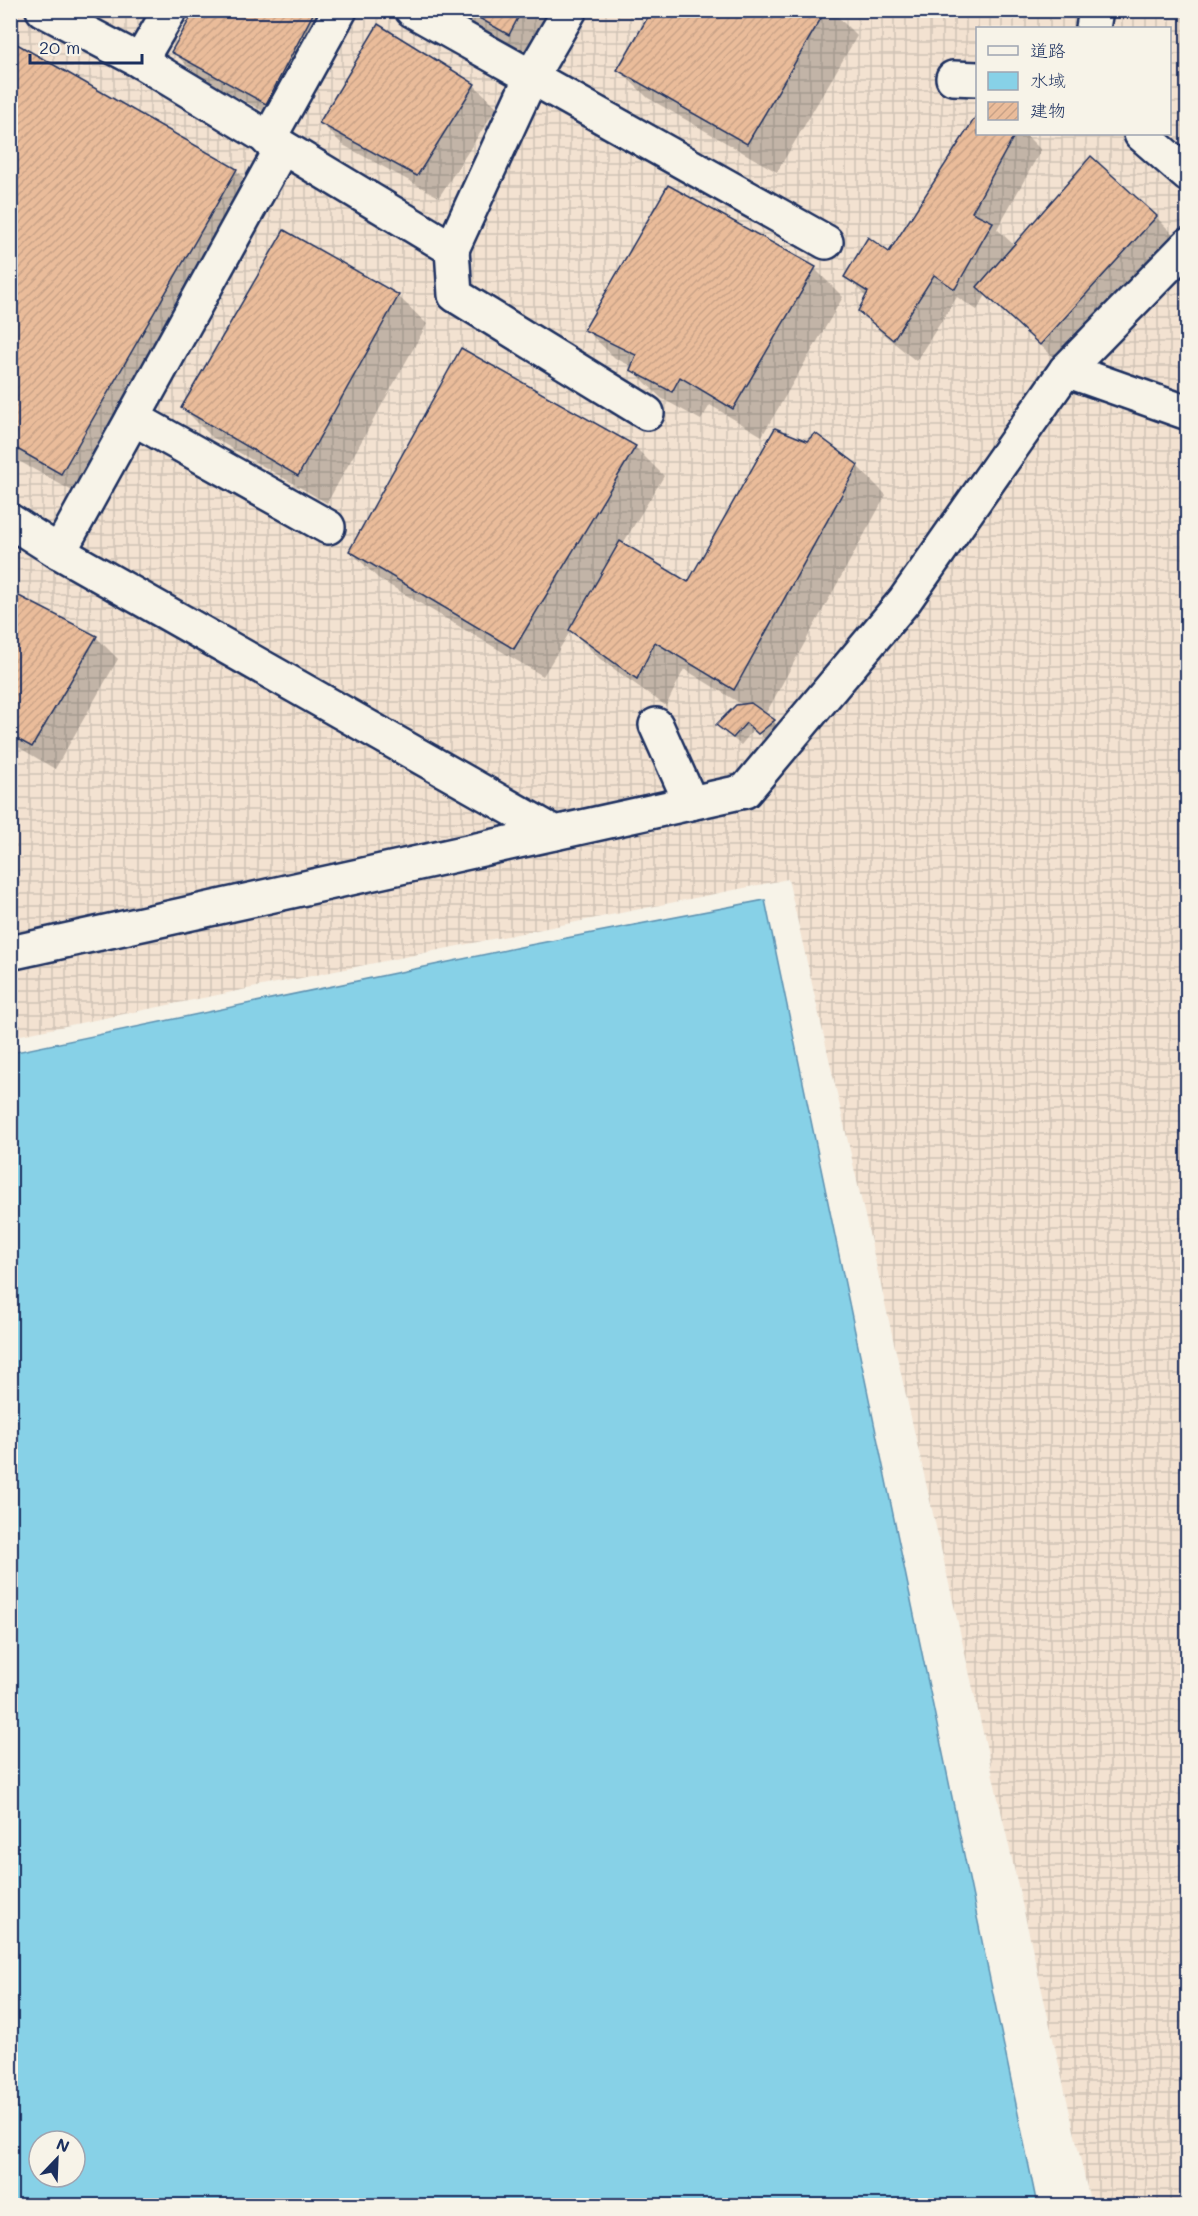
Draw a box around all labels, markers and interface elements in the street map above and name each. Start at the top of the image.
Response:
scale bar [30,27,142,65]
legend [976,27,1171,135]
text: 20 m [39,35,80,59]
text: 道路 [1030,38,1066,62]
text: 水域 [1030,68,1066,92]
text: 建物 [1030,98,1066,122]
north arrow [27,2129,87,2189]
text: N [53,2133,73,2157]

